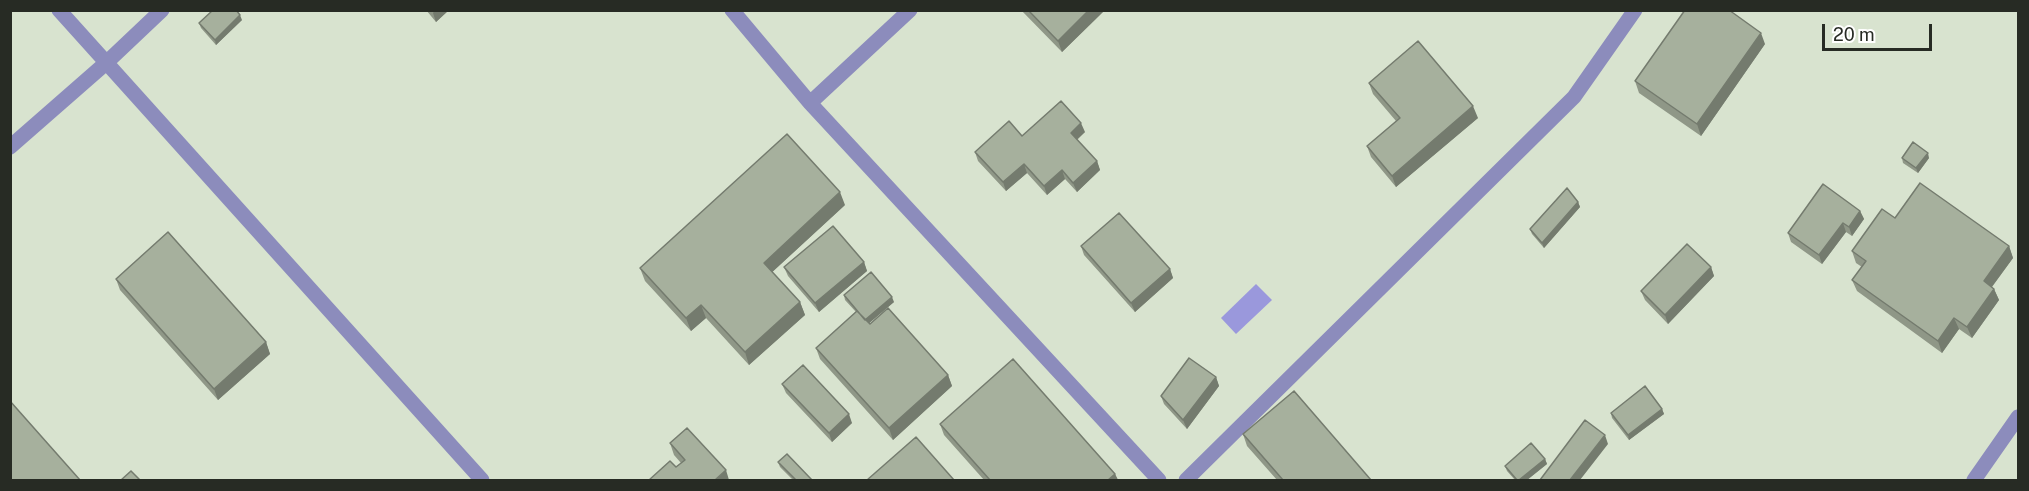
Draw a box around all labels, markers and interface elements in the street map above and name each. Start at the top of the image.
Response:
scale bar [1825,12,1934,50]
text: 20 m [1833,24,1875,45]

